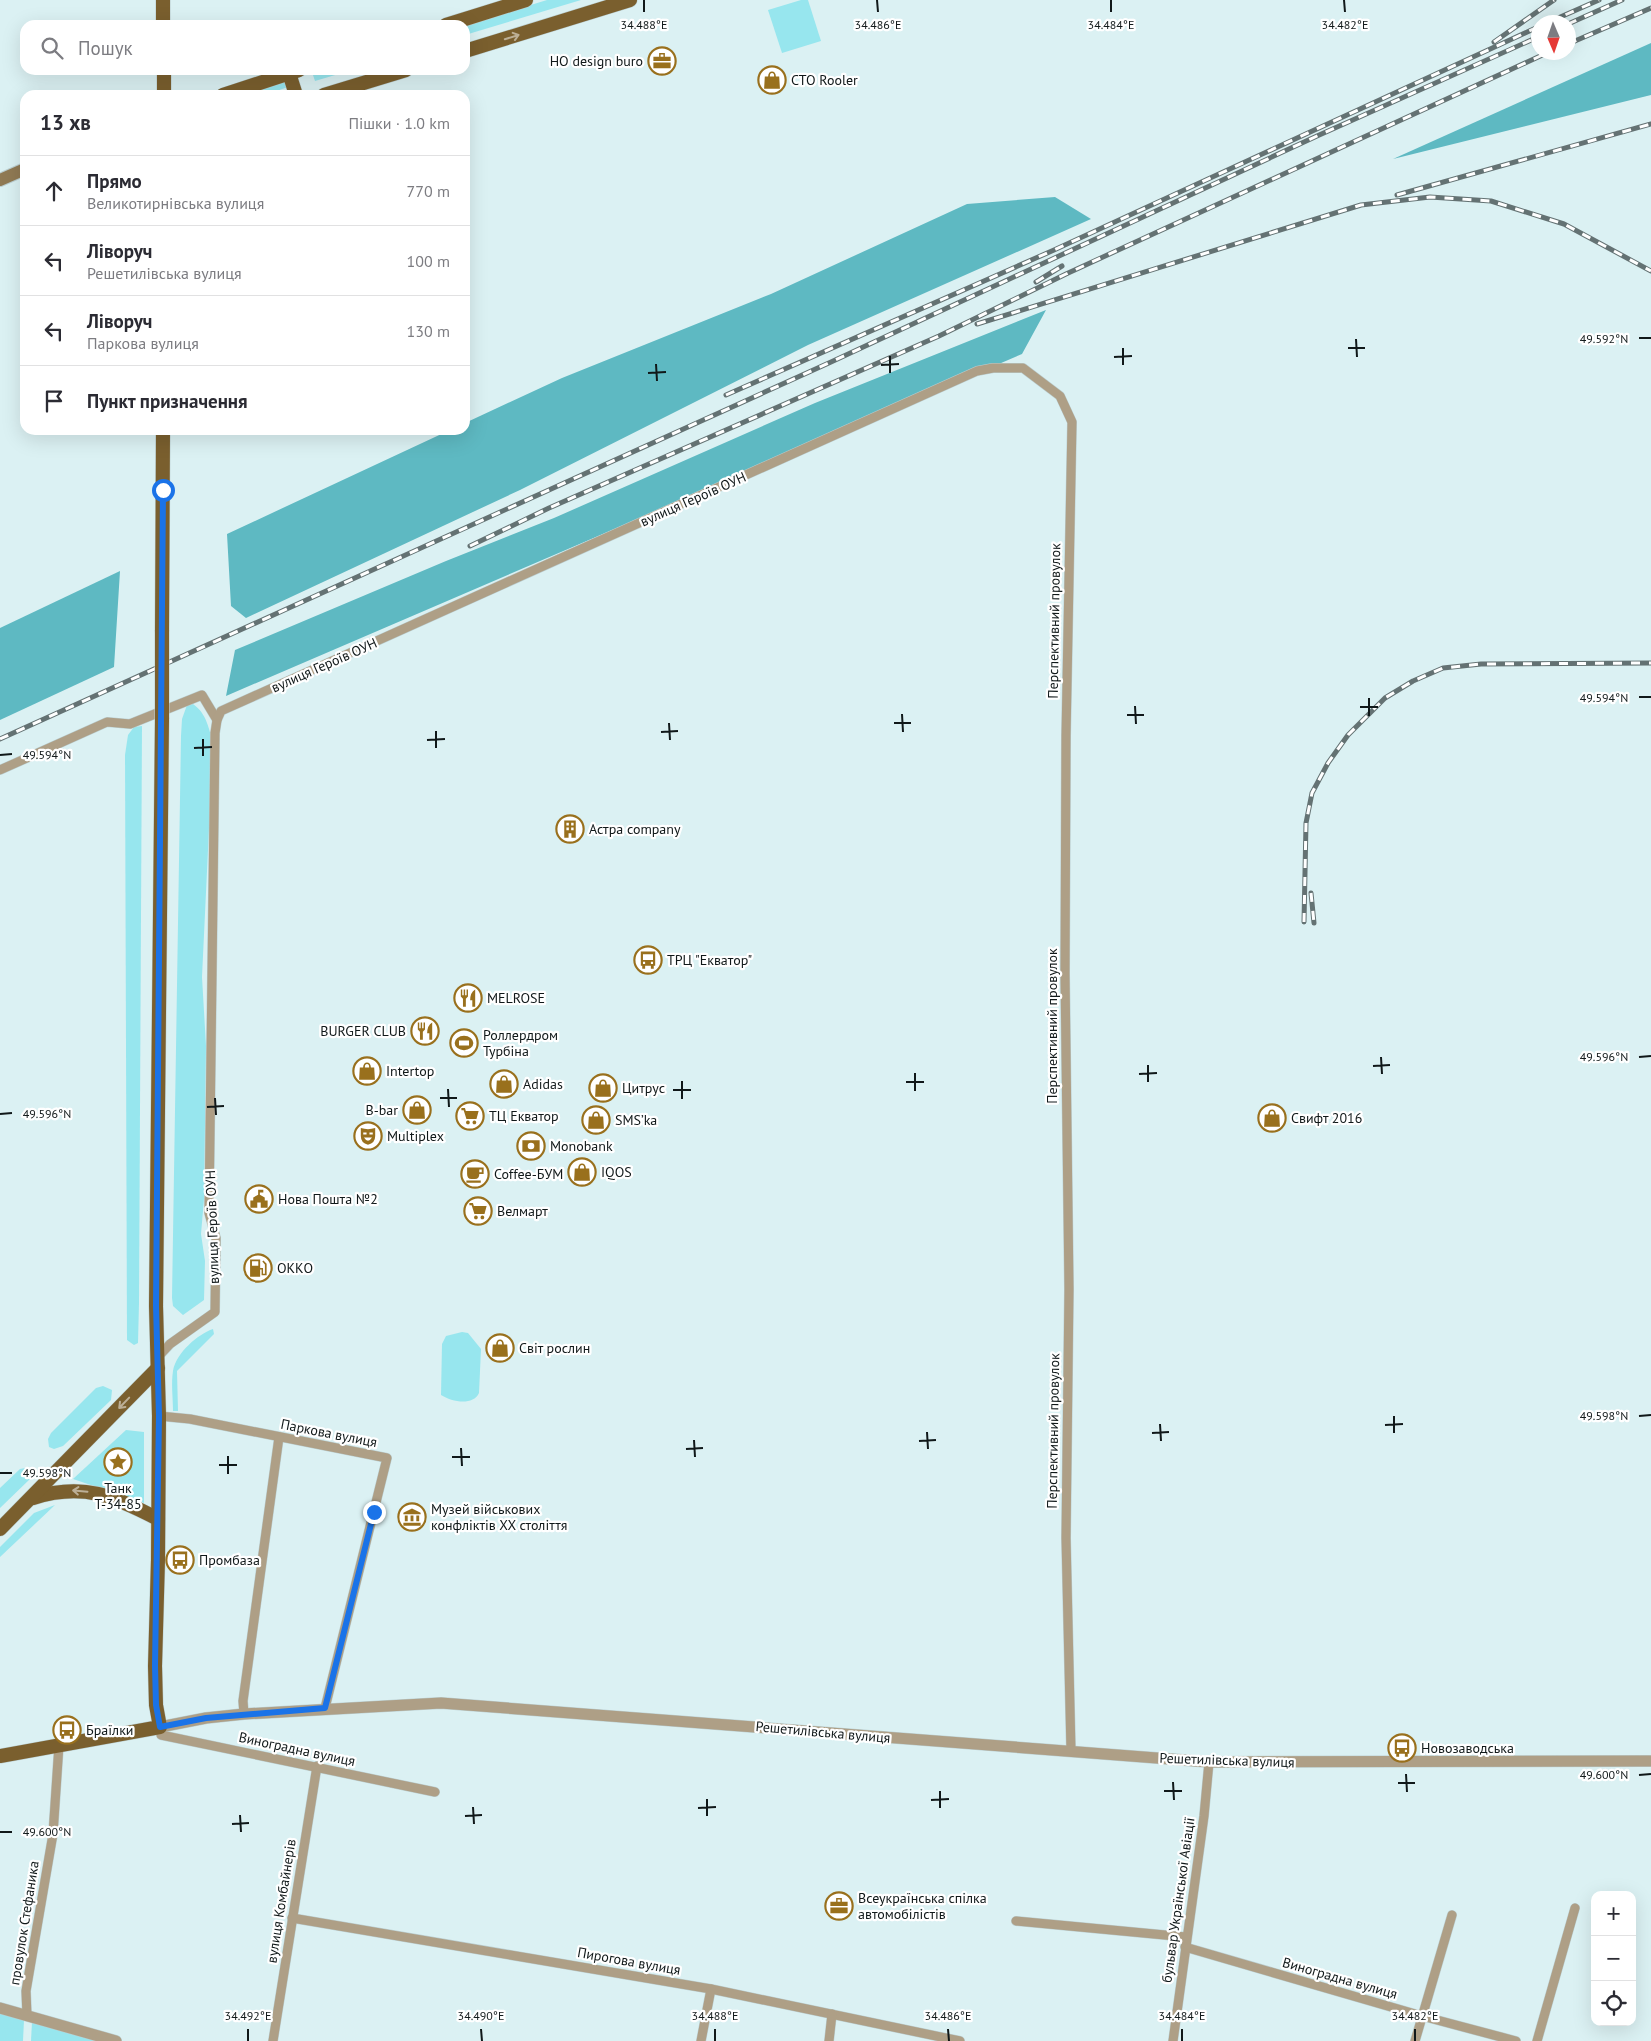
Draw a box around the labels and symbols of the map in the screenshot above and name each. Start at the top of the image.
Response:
north arrow [1531,15,1576,60]
text: 34.488°E [621,17,667,32]
text: 34.486°E [855,17,901,32]
text: 34.484°E [1088,17,1134,32]
text: 34.482°E [1322,17,1368,32]
one-way arrow [503,32,519,41]
office icon: HO design buro [647,46,677,76]
place label: HO design buro [550,52,643,70]
shop icon: СТО Rooler [757,65,787,95]
place label: СТО Rooler [791,71,858,89]
text: 49.592°N [1580,331,1628,346]
street label: вулиця Героїв ОУН [637,468,749,530]
route start [152,479,175,502]
street label: Перспективний провулок [1044,543,1064,699]
street label: вулиця Героїв ОУН [268,634,380,696]
text: 49.594°N [1580,690,1628,705]
text: 49.594°N [23,747,71,762]
building icon: Астра company [555,814,585,844]
place label: Астра company [589,820,681,838]
bus stop icon: ТРЦ "Екватор" [633,945,663,975]
street label: Перспективний провулок [1043,948,1061,1104]
place label: ТРЦ "Екватор" [667,951,752,969]
restaurant icon: MELROSE [453,983,483,1013]
place label: MELROSE [487,989,545,1007]
restaurant icon: BURGER CLUB [410,1016,440,1046]
place label: BURGER CLUB [320,1022,406,1040]
place label: Роллердром Турбіна [483,1026,558,1060]
sports icon: Роллердром Турбіна [449,1028,479,1058]
text: 49.596°N [1580,1049,1628,1064]
shop icon: Intertop [352,1056,382,1086]
place label: Intertop [386,1062,434,1080]
shop icon: Adidas [489,1069,519,1099]
shop icon: Цитрус [588,1073,618,1103]
place label: Adidas [523,1075,563,1093]
place label: Цитрус [622,1079,665,1097]
shop icon: B-bar [402,1095,432,1125]
place label: B-bar [366,1101,398,1119]
supermarket icon: ТЦ Екватор [455,1101,485,1131]
shop icon: Свифт 2016 [1257,1103,1287,1133]
shop icon: SMS’ka [581,1105,611,1135]
text: 49.596°N [23,1106,71,1121]
place label: ТЦ Екватор [489,1107,559,1125]
place label: Свифт 2016 [1291,1109,1362,1127]
place label: SMS’ka [615,1111,657,1129]
theatre icon: Multiplex [353,1121,383,1151]
place label: Multiplex [387,1127,444,1145]
bank icon: Monobank [516,1131,546,1161]
place label: Monobank [550,1137,613,1155]
shop icon: IQOS [567,1157,597,1187]
cafe icon: Coffee-БУМ [460,1159,490,1189]
place label: IQOS [601,1163,632,1181]
place label: Coffee-БУМ [494,1165,563,1183]
street label: вулиця Героїв ОУН [201,1170,223,1284]
public building icon: Нова Пошта №2 [244,1184,274,1214]
place label: Нова Пошта №2 [278,1190,378,1208]
supermarket icon: Велмарт [463,1196,493,1226]
place label: Велмарт [497,1202,548,1220]
fuel station icon: ОККО [243,1253,273,1283]
place label: ОККО [277,1259,313,1277]
shop icon: Світ рослин [485,1333,515,1363]
place label: Світ рослин [519,1339,590,1357]
street label: Перспективний провулок [1043,1353,1063,1509]
one-way arrow [118,1397,130,1409]
text: 49.598°N [1580,1408,1628,1423]
street label: Паркова вулиця [279,1415,379,1451]
place icon: Танк Т-34-85 [103,1447,133,1477]
text: 49.598°N [23,1465,71,1480]
place label: Танк Т-34-85 [94,1479,142,1513]
one-way arrow [72,1486,88,1496]
place label: Музей військових конфліктів ХХ століття [431,1500,568,1534]
route end [363,1501,386,1524]
museum icon: Музей військових конфліктів ХХ століття [397,1502,427,1532]
bus stop icon: Промбаза [165,1545,195,1575]
place label: Промбаза [199,1551,260,1569]
bus stop icon: Браїлки [52,1715,82,1745]
street label: Решетилівська вулиця [755,1717,891,1747]
place label: Браїлки [86,1721,134,1739]
street label: Виноградна вулиця [237,1728,357,1770]
bus stop icon: Новозаводська [1387,1733,1417,1763]
place label: Новозаводська [1421,1739,1514,1757]
street label: Решетилівська вулиця [1159,1749,1295,1771]
text: 49.600°N [1580,1767,1628,1782]
street label: бульвар Української Авіації [1157,1816,1199,1984]
text: 49.600°N [23,1824,71,1839]
street label: вулиця Комбайнерів [262,1838,300,1964]
street label: провулок Стефаника [5,1860,43,1986]
place label: Всеукраїнська спілка автомобілістів [858,1889,987,1923]
office icon: Всеукраїнська спілка автомобілістів [824,1891,854,1921]
street label: Пирогова вулиця [576,1943,682,1979]
street label: Виноградна вулиця [1280,1953,1400,2003]
text: 34.492°E [225,2008,271,2023]
text: 34.490°E [458,2008,504,2023]
text: 34.488°E [692,2008,738,2023]
text: 34.486°E [925,2008,971,2023]
text: 34.484°E [1159,2008,1205,2023]
text: 34.482°E [1392,2008,1438,2023]

